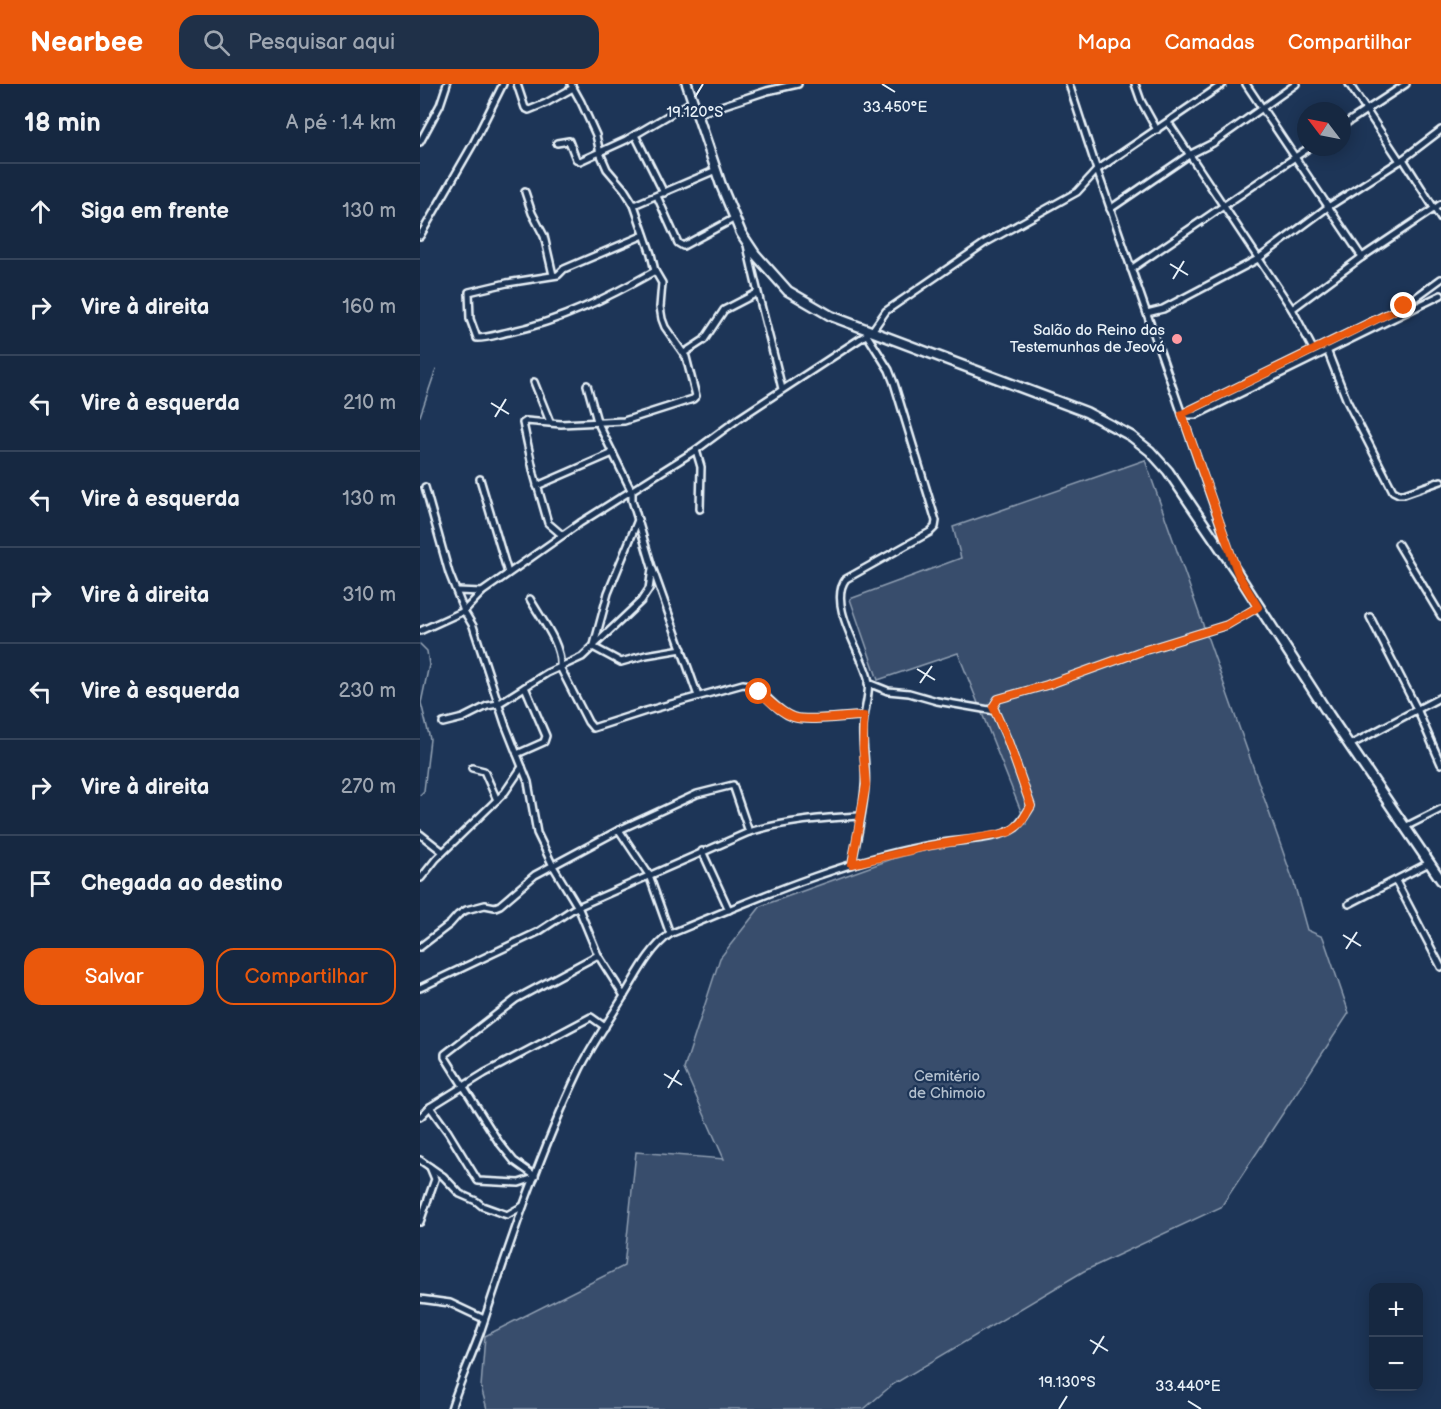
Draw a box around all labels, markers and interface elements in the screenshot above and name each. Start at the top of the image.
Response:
search box [179,15,599,69]
text: Nearbee [30,26,143,59]
icon: search [200,26,233,59]
text: Pesquisar aqui [248,29,395,56]
text: Mapa [1077,30,1131,55]
text: Camadas [1164,30,1255,55]
text: Compartilhar [1288,30,1411,55]
text: 33.450°E [863,98,927,117]
north arrow [1297,102,1351,156]
text: 19.120°S [667,103,723,122]
text: 18 min [24,108,101,139]
text: A pé · 1.4 km [286,111,396,135]
icon: ahead [24,195,57,228]
text: Siga em frente [81,198,229,225]
text: 130 m [342,199,396,223]
icon: right [24,291,57,324]
route end [1390,292,1416,318]
text: Vire à direita [81,294,209,321]
text: 160 m [342,295,396,319]
place label: Salão do Reino das Testemunhas de Jeová [1010,321,1166,357]
marker: Salão do Reino das Testemunhas de Jeová [1170,332,1184,346]
icon: left [24,387,57,420]
text: Vire à esquerda [81,390,240,417]
text: 210 m [343,391,396,415]
icon: left [24,483,57,516]
text: Vire à esquerda [81,486,240,513]
text: 130 m [342,487,396,511]
icon: right [24,579,57,612]
text: Vire à direita [81,582,209,609]
text: 310 m [342,583,396,607]
icon: left [24,675,57,708]
text: Vire à esquerda [81,678,240,705]
route start [745,678,771,704]
text: 230 m [339,679,396,703]
icon: right [24,771,57,804]
text: Vire à direita [81,774,209,801]
text: 270 m [341,775,396,799]
icon: arrive [24,867,57,900]
text: Chegada ao destino [81,870,283,897]
button: Salvar [24,948,204,1005]
button: Compartilhar [216,948,396,1005]
park label: Cemitério de Chimoio [909,1067,985,1103]
map controls [1369,1283,1423,1391]
button: + [1369,1283,1423,1337]
button: − [1369,1337,1423,1391]
text: 19.130°S [1038,1373,1096,1392]
text: 33.440°E [1155,1377,1221,1396]

